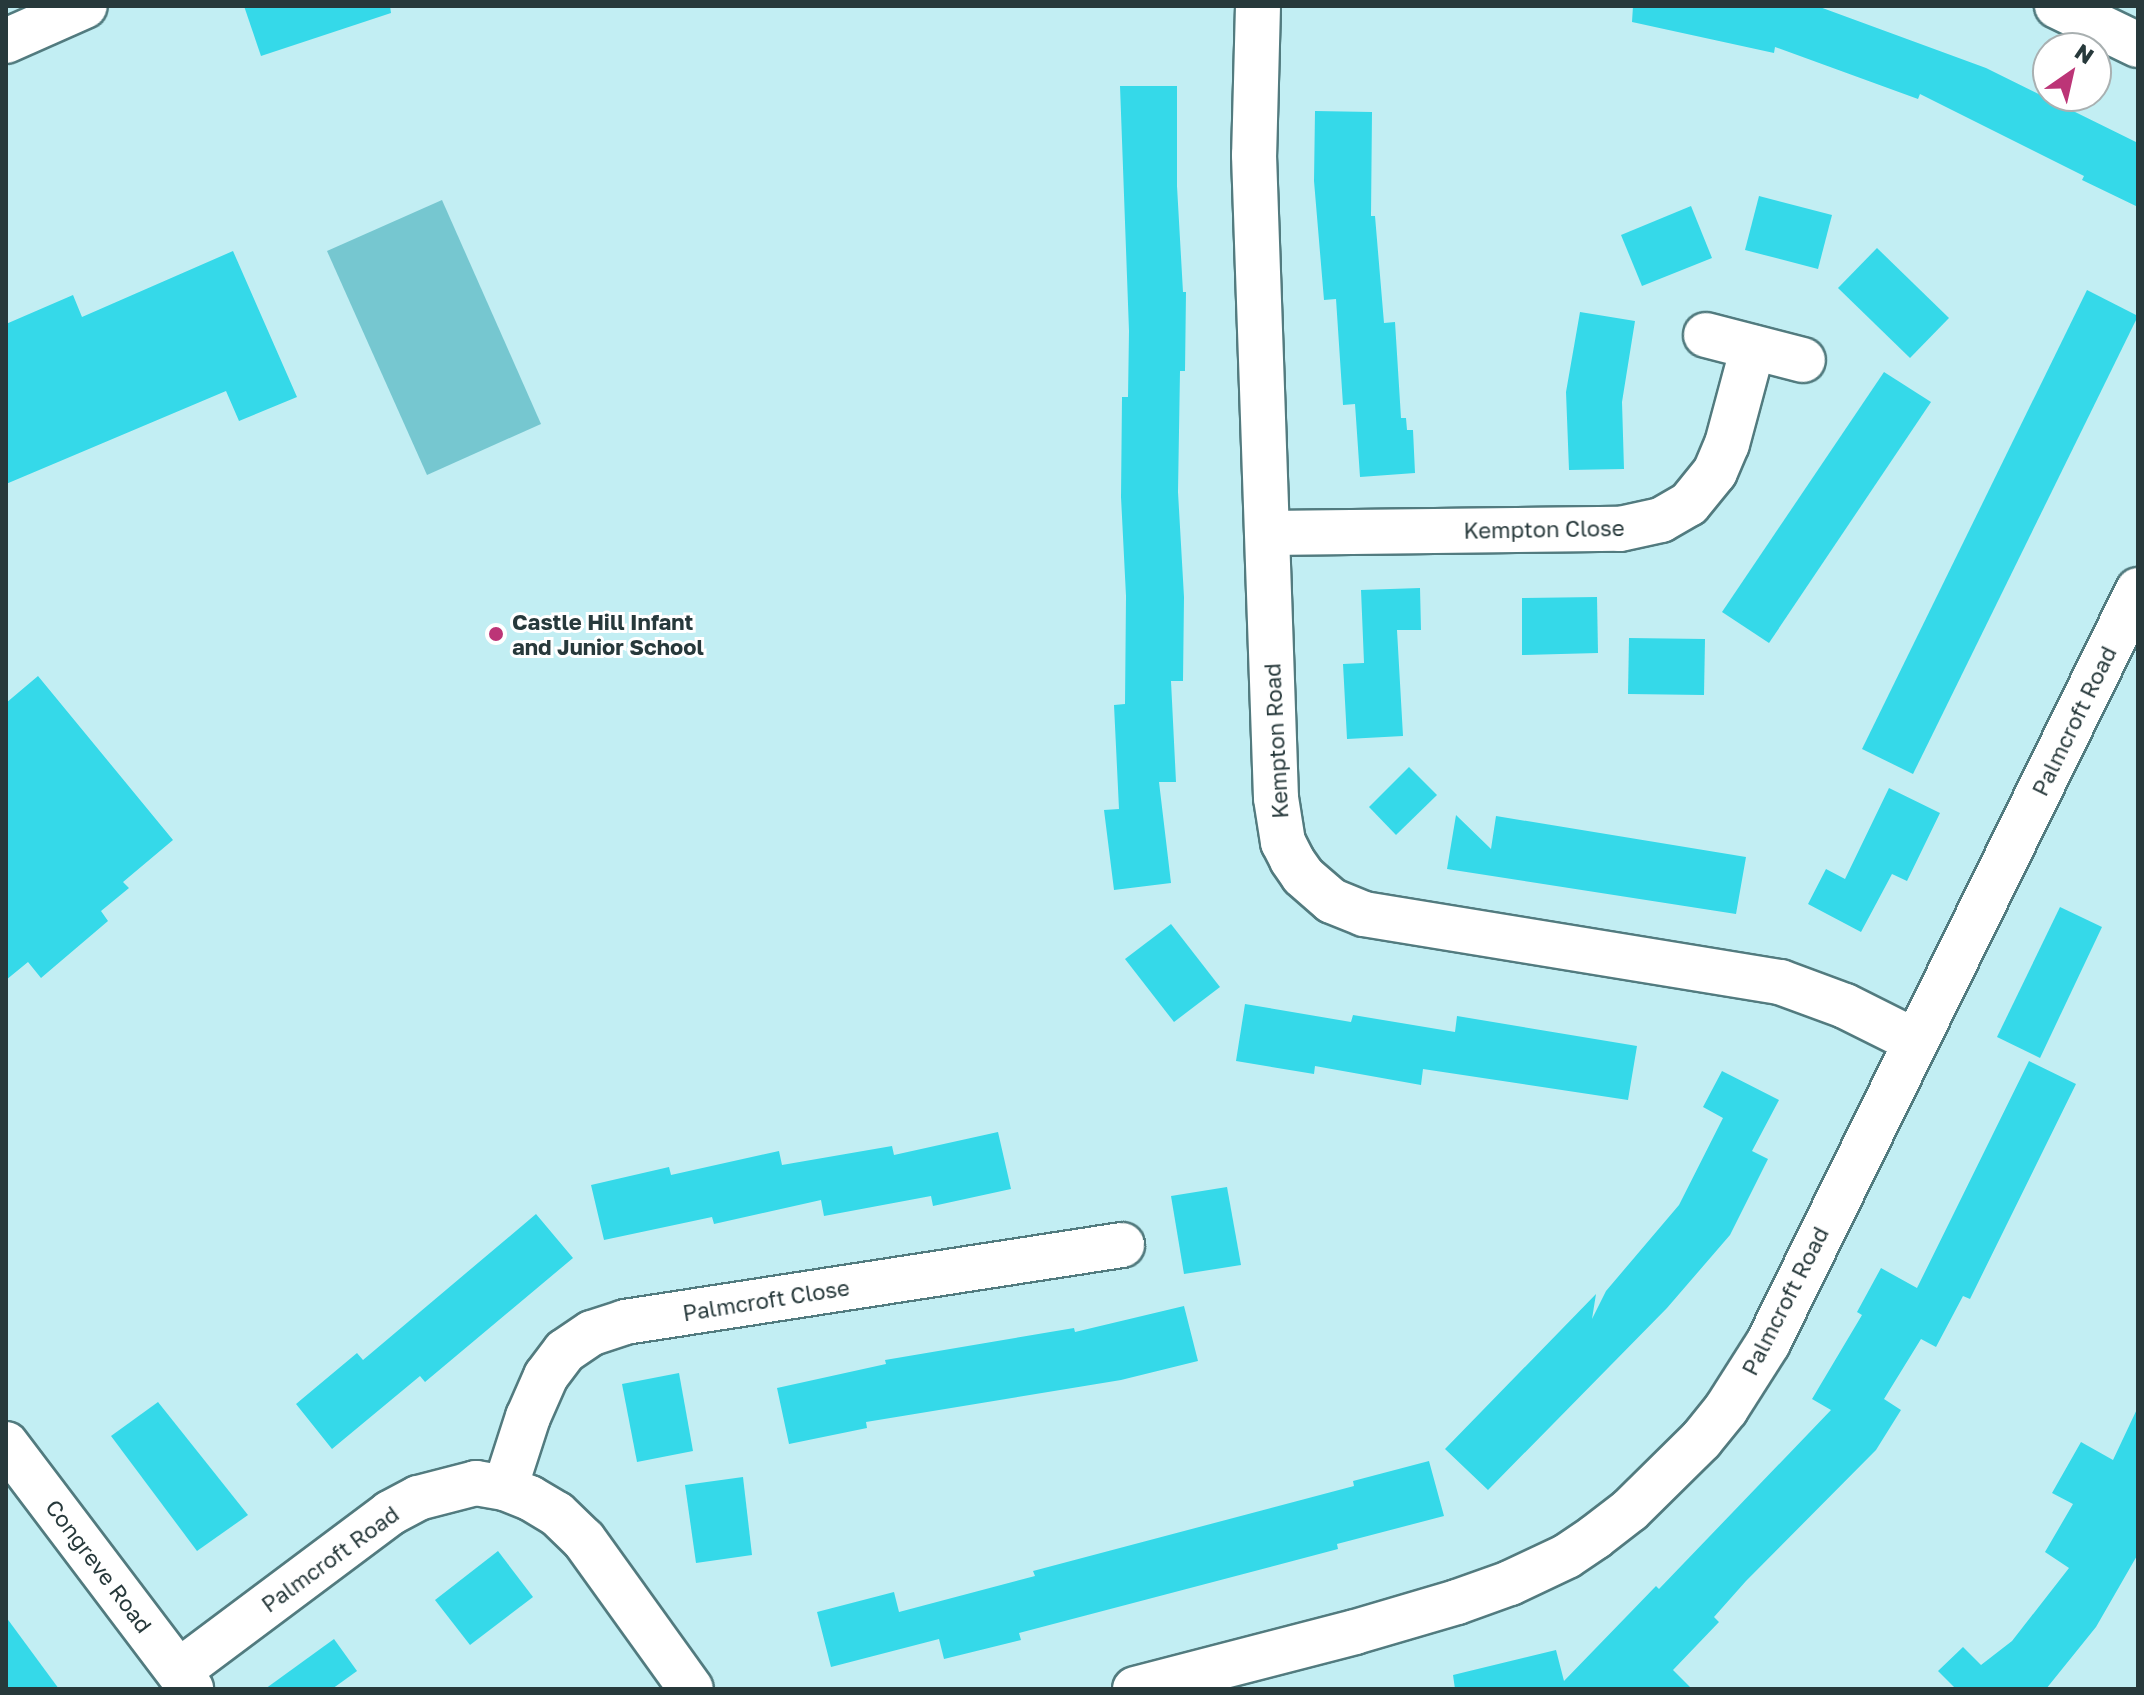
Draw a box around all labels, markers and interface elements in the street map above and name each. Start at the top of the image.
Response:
north arrow [2032,32,2112,112]
text: N [2070,37,2099,69]
street label: Kempton Close [1463,514,1625,544]
place label: Castle Hill Infant and Junior School [512,608,704,660]
marker: Castle Hill Infant and Junior School [487,625,505,643]
street label: Palmcroft Road [2026,642,2122,800]
street label: Kempton Road [1259,663,1293,819]
street label: Palmcroft Road [1736,1222,1834,1380]
street label: Palmcroft Close [681,1274,851,1326]
street label: Congreve Road [40,1494,158,1638]
street label: Palmcroft Road [256,1500,404,1618]

